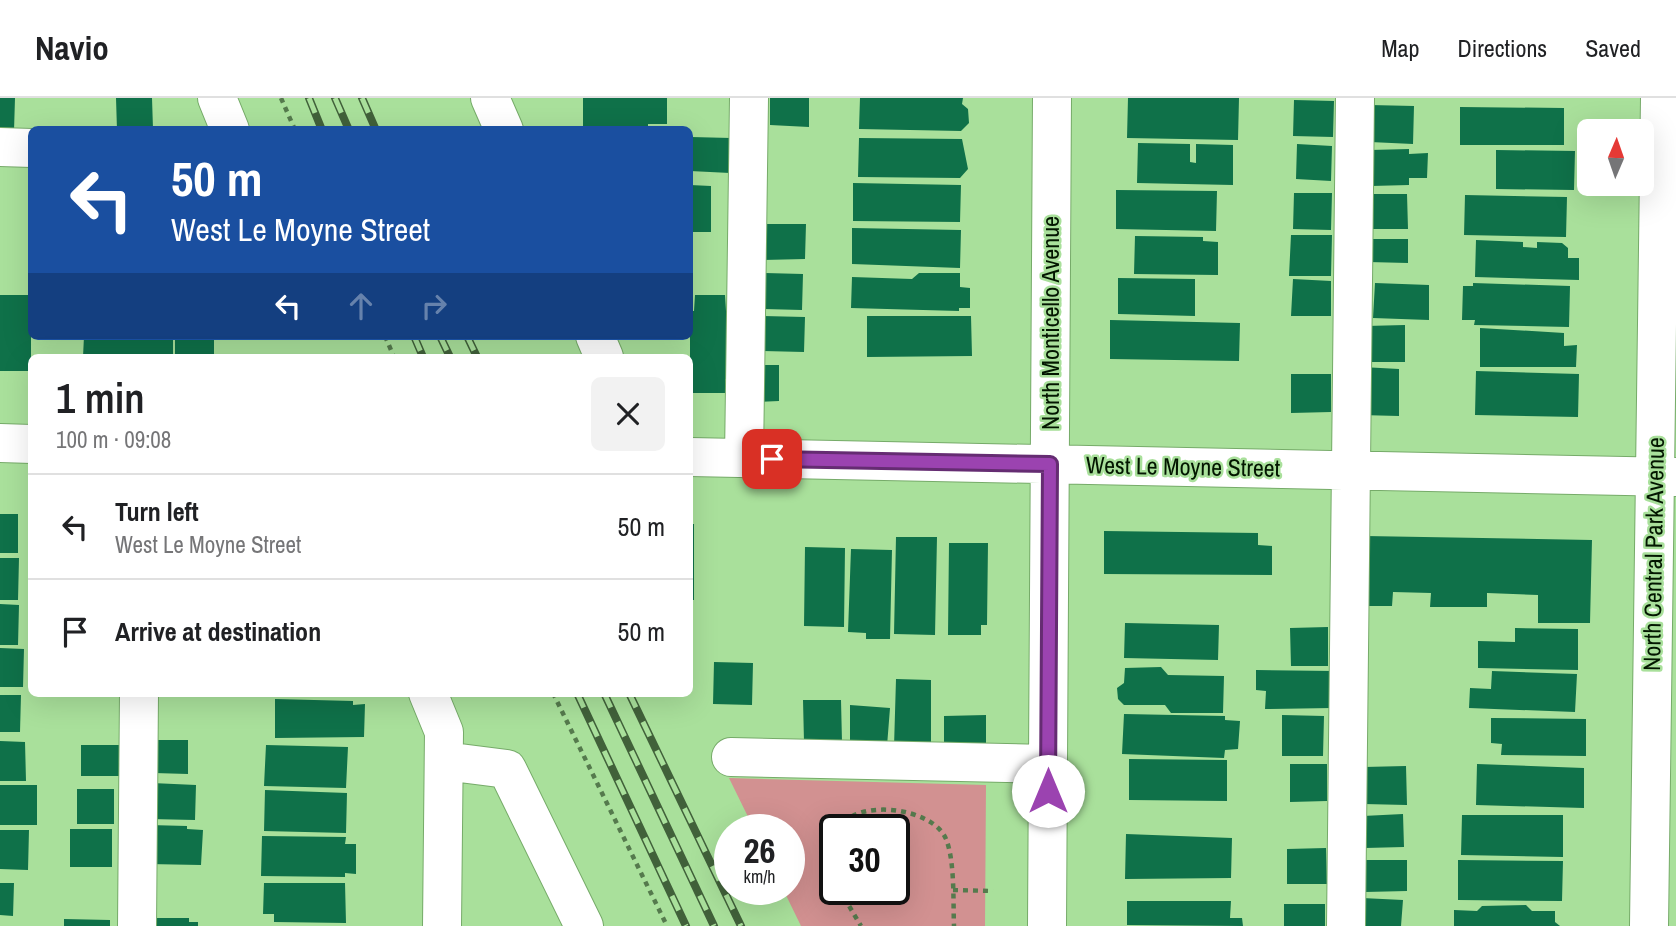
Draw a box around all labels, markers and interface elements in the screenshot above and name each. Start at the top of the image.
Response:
text: Navio [35,26,109,70]
text: Map [1381,32,1419,64]
text: Directions [1457,32,1547,64]
text: Saved [1585,32,1641,64]
north arrow [1577,119,1654,196]
map controls [1577,119,1654,196]
text: 50 m [171,145,263,211]
icon: left [56,154,147,245]
text: West Le Moyne Street [171,208,430,251]
street label: North Monticello Avenue [1034,216,1066,430]
icon: left [269,287,307,325]
icon: ahead [342,287,380,325]
icon: right [415,287,453,325]
text: 1 min [56,370,145,426]
button: close [591,377,665,451]
text: 100 m · 09:08 [56,424,171,455]
pin [742,429,802,489]
street label: North Central Park Avenue [1635,437,1671,671]
icon: arrive [753,440,791,478]
street label: West Le Moyne Street [1086,448,1281,484]
text: Turn left [115,494,199,529]
icon: left [56,508,94,546]
text: 50 m [618,509,665,544]
text: West Le Moyne Street [115,529,301,560]
icon: arrive [56,613,94,651]
text: Arrive at destination [115,614,321,649]
text: 50 m [618,614,665,649]
position arrow [1011,754,1085,828]
speed limit sign: 30 [819,814,910,905]
text: 26 [744,827,775,874]
text: km/h [744,864,776,889]

